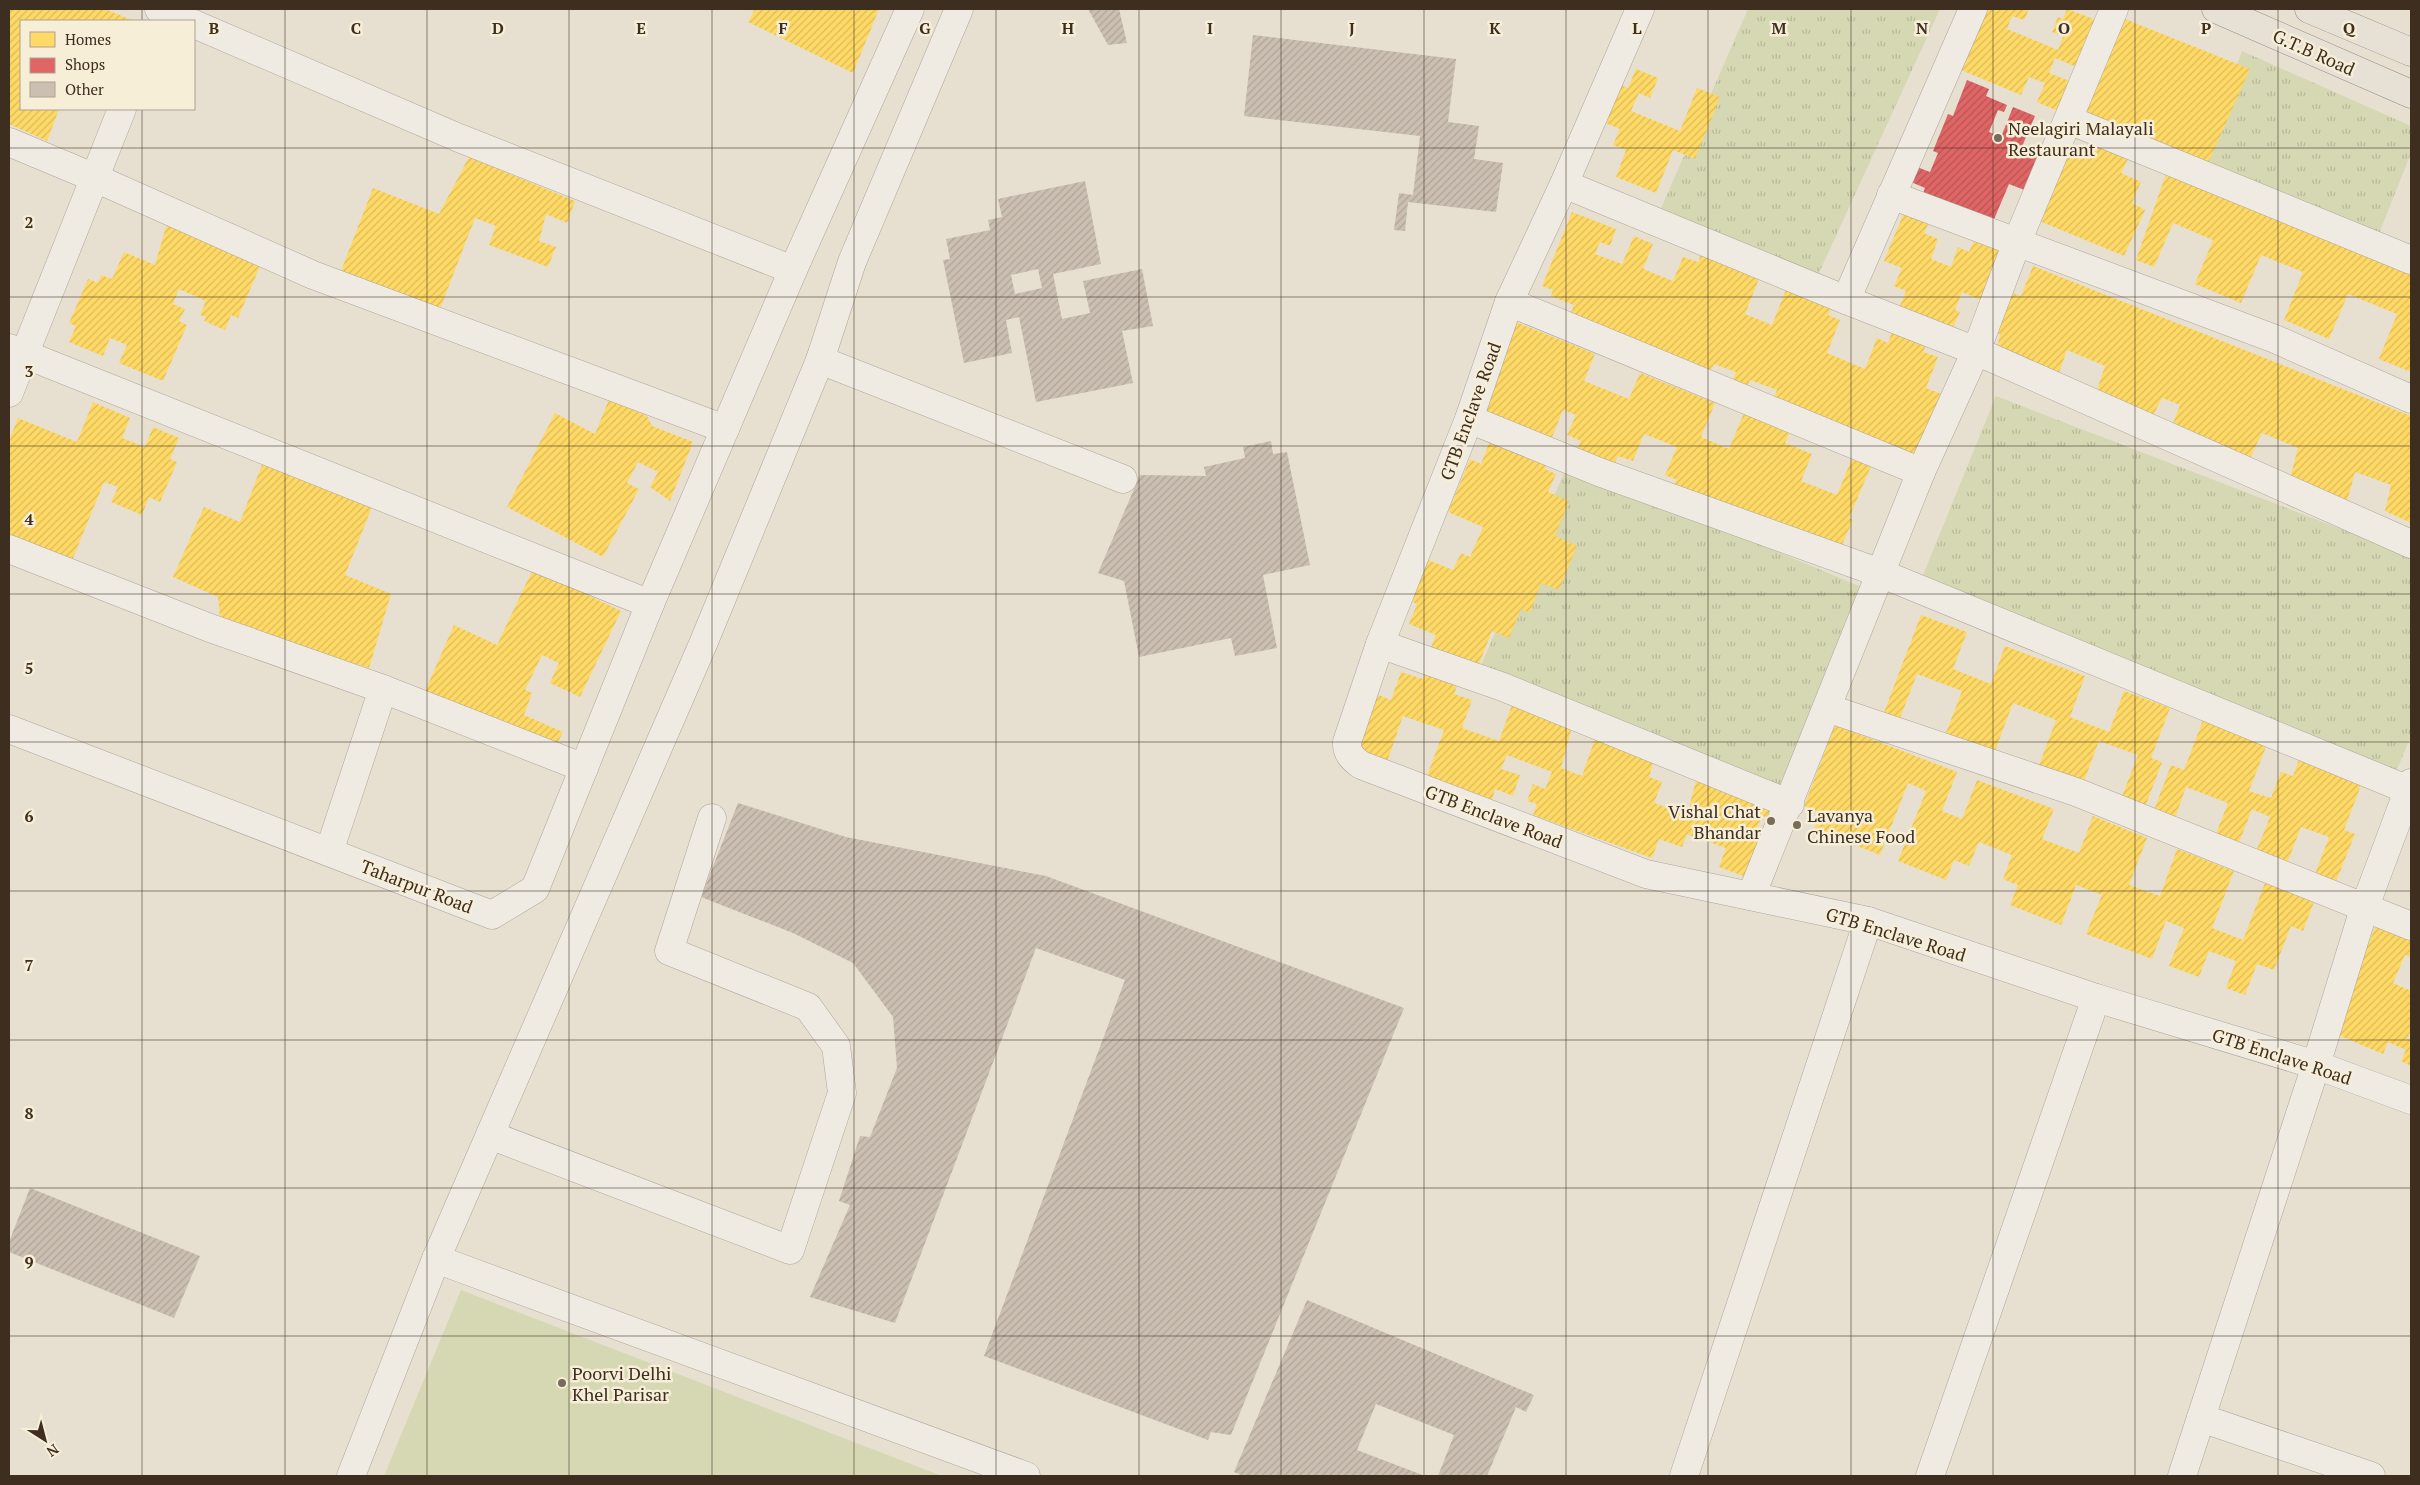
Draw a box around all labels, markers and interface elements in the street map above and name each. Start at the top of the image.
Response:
text: B [209,17,219,39]
text: C [351,17,361,39]
text: D [492,17,504,39]
text: E [636,17,646,39]
text: F [778,17,788,39]
text: G [919,17,931,39]
text: H [1062,17,1074,39]
text: I [1207,17,1213,39]
text: J [1349,17,1355,39]
text: K [1489,17,1501,39]
text: L [1632,17,1642,39]
text: M [1772,17,1787,39]
text: N [1916,17,1928,39]
text: O [2058,17,2070,39]
text: P [2201,17,2211,39]
text: Q [2343,17,2356,39]
legend [20,20,195,110]
street label: G.T.B Road [2269,23,2359,81]
text: Homes [65,29,111,49]
text: Shops [65,54,105,74]
text: Other [65,79,104,99]
place label: Neelagiri Malayali Restaurant [2008,116,2154,161]
marker: Neelagiri Malayali Restaurant [1992,132,2004,144]
text: 2 [24,211,34,233]
street label: GTB Enclave Road [1434,339,1506,483]
text: 3 [24,360,34,382]
text: 4 [24,508,34,530]
text: 5 [24,657,34,679]
street label: GTB Enclave Road [1422,779,1566,853]
place label: Vishal Chat Bhandar [1668,799,1761,844]
place label: Lavanya Chinese Food [1807,803,1915,848]
text: 6 [24,805,34,827]
marker: Vishal Chat Bhandar [1765,815,1777,827]
marker: Lavanya Chinese Food [1791,819,1803,831]
street label: Taharpur Road [358,854,476,918]
street label: GTB Enclave Road [1823,901,1969,967]
text: 7 [24,954,34,976]
street label: GTB Enclave Road [2209,1022,2355,1090]
text: 8 [24,1102,34,1124]
text: 9 [24,1251,34,1273]
place label: Poorvi Delhi Khel Parisar [572,1361,671,1406]
marker: Poorvi Delhi Khel Parisar [556,1377,568,1389]
north arrow [20,1415,70,1465]
text: N [43,1440,63,1462]

